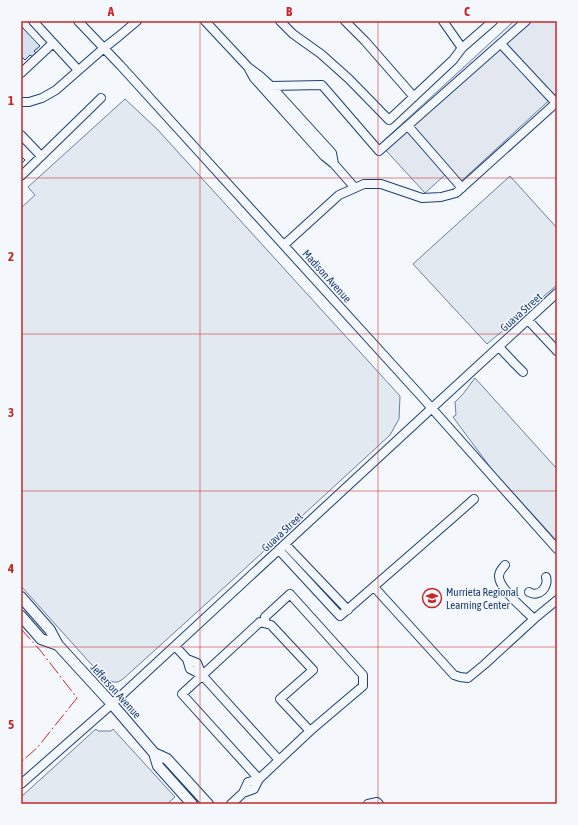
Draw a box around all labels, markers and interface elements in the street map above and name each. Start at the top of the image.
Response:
text: A [107,4,115,19]
text: B [286,4,293,19]
text: C [464,4,470,19]
text: 1 [8,93,14,108]
street label: Madison Avenue [300,247,354,305]
text: 2 [8,249,14,264]
street label: Guava Street [498,290,544,334]
text: 3 [8,405,14,420]
street label: Guava Street [259,510,305,554]
text: 4 [7,561,14,576]
place label: Murrieta Regional Learning Center [446,586,519,611]
school or university icon: Murrieta Regional Learning Center [421,587,443,609]
street label: Jefferson Avenue [88,661,144,721]
text: 5 [8,717,14,732]

